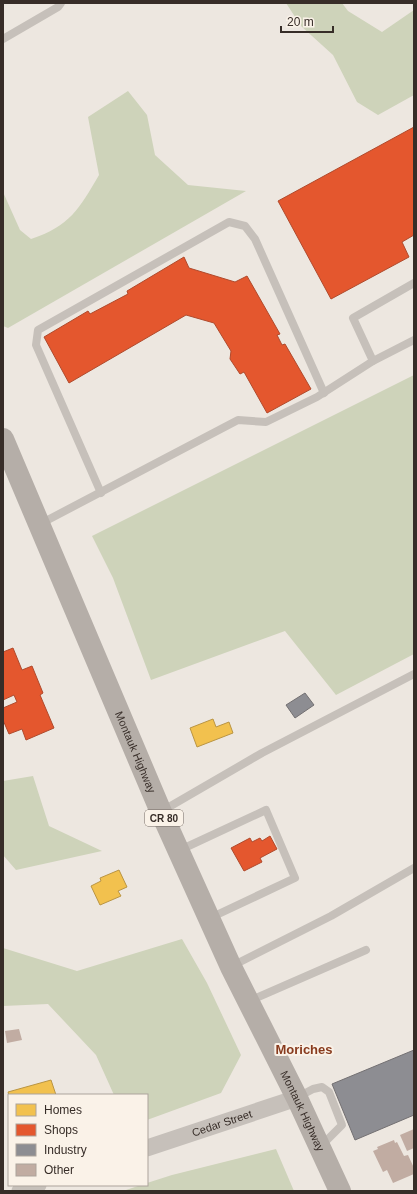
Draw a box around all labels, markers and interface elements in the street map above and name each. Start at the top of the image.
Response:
scale bar [281,8,333,34]
text: 20 m [287,15,314,29]
street label: Montauk Highway [113,709,158,795]
road number: CR 80 [145,810,183,826]
district label: Moriches [275,1042,333,1057]
street label: Montauk Highway [278,1069,327,1154]
legend [8,1094,148,1186]
text: Homes [44,1103,82,1117]
street label: Cedar Street [190,1107,253,1139]
text: Shops [44,1123,78,1137]
text: Industry [44,1143,87,1157]
text: Other [44,1163,74,1177]

